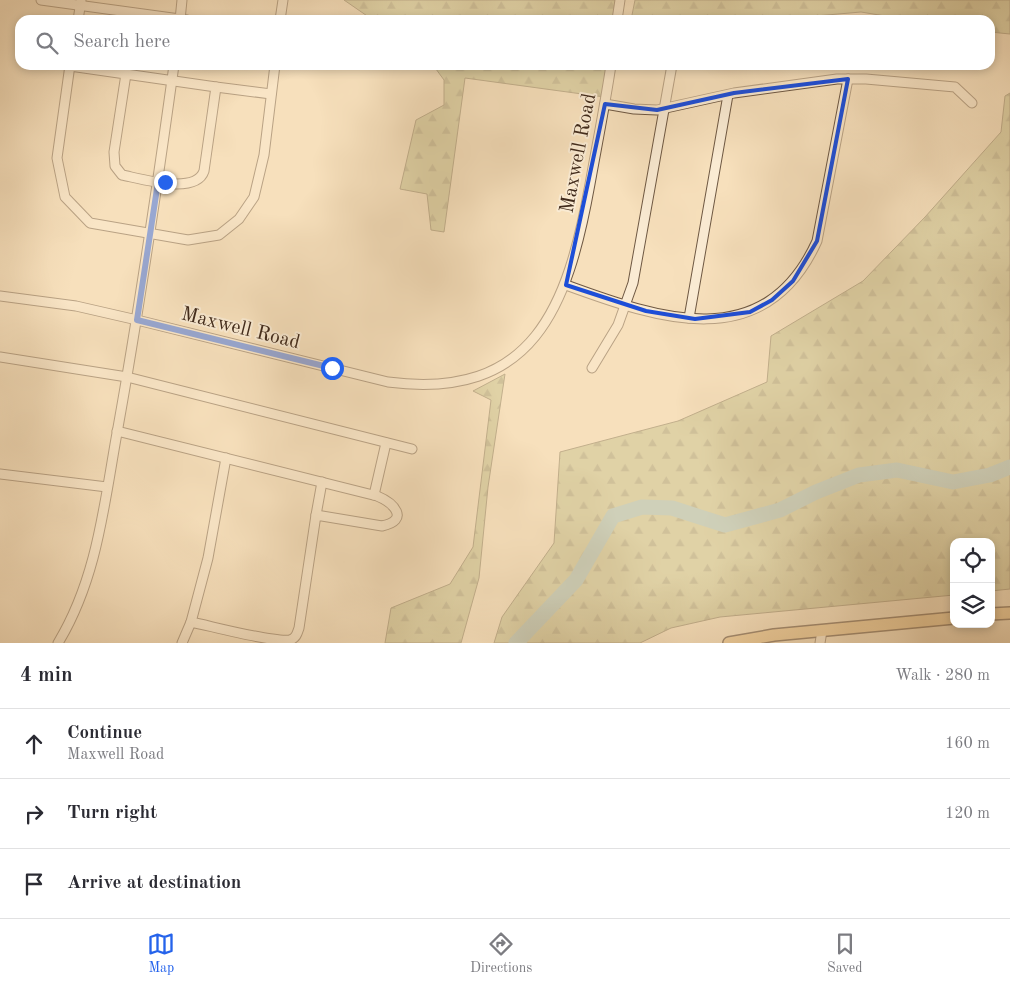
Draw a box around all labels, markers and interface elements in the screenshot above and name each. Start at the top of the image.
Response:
search box [15,15,995,70]
icon: search [33,29,61,57]
text: Search here [73,33,170,52]
street label: Maxwell Road [558,92,600,215]
route end [154,171,177,194]
street label: Maxwell Road [179,305,302,353]
route start [321,357,344,380]
map controls [950,538,995,628]
button: locate [950,538,995,583]
button: layers [950,583,995,628]
text: 4 min [20,665,73,686]
text: Walk · 280 m [895,668,990,684]
text: Continue [67,724,142,743]
icon: ahead [20,730,48,758]
text: 160 m [945,736,990,752]
text: Maxwell Road [67,747,164,763]
icon: right [20,800,48,828]
text: Turn right [67,804,157,823]
text: 120 m [945,806,990,822]
icon: arrive [20,870,48,898]
text: Arrive at destination [67,874,241,893]
tab: Map [147,930,175,977]
tab: Directions [470,930,532,977]
tab: Saved [827,930,863,977]

